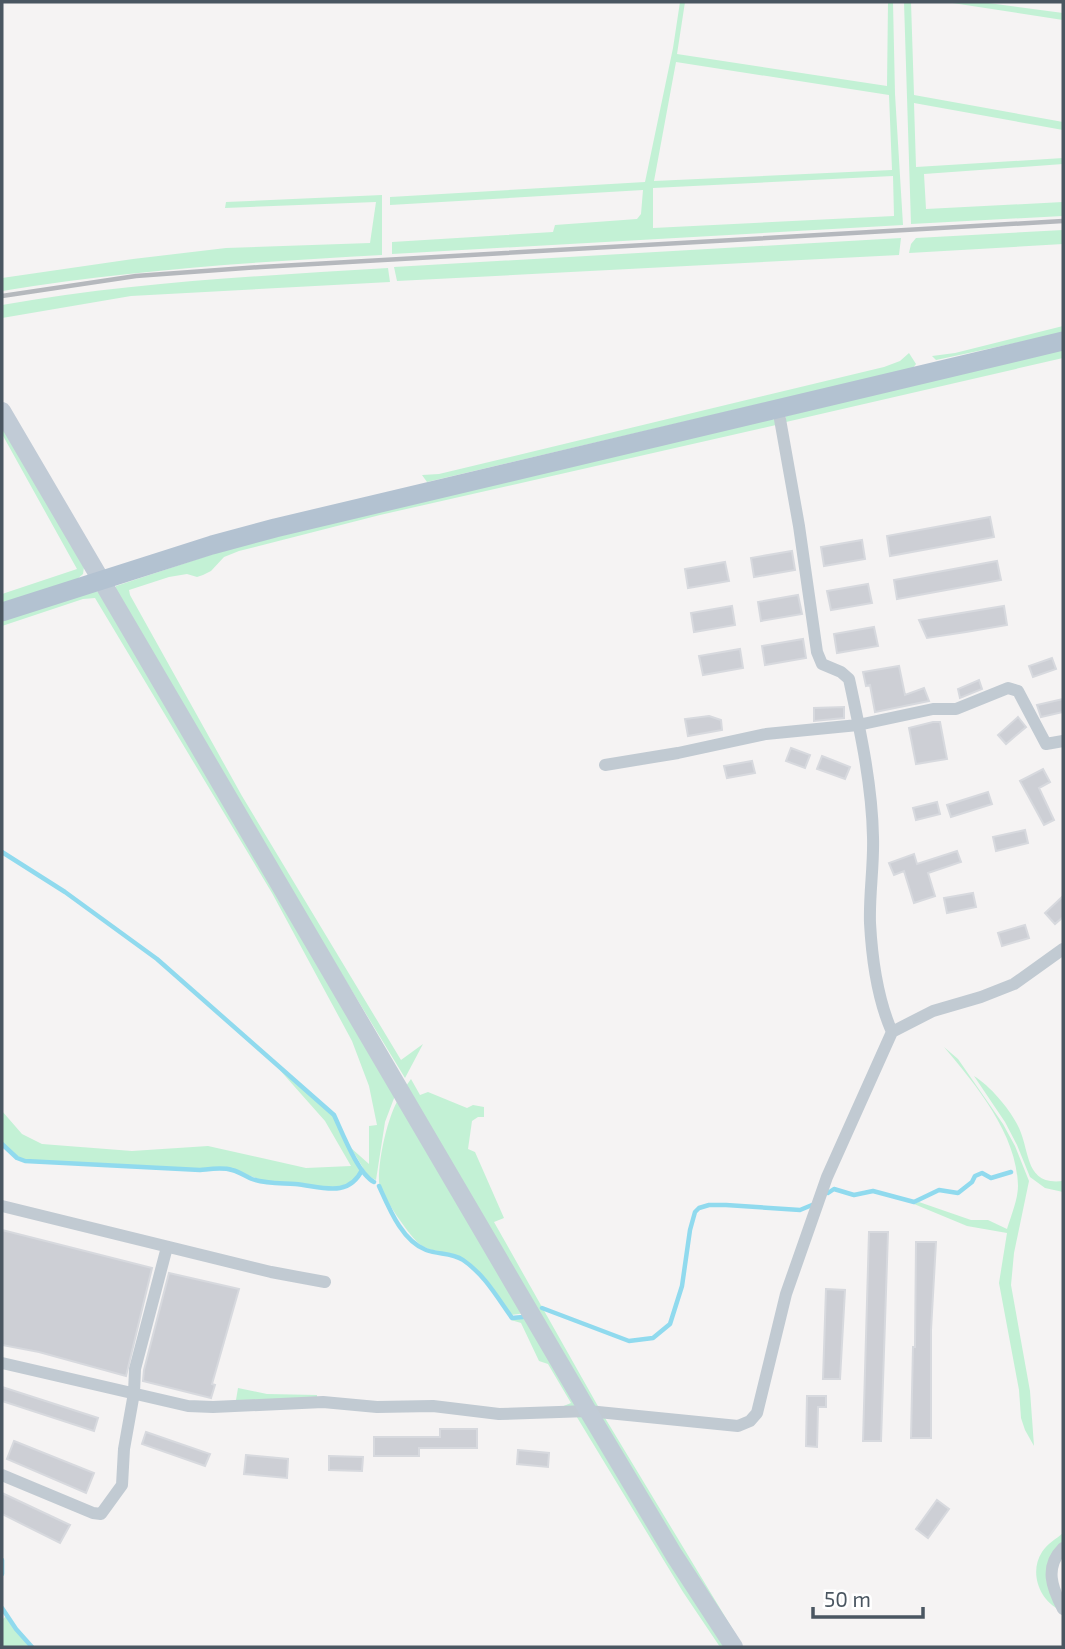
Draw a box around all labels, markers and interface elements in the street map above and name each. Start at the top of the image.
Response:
scale bar [813,1576,923,1620]
text: 50 m [824,1586,871,1611]

